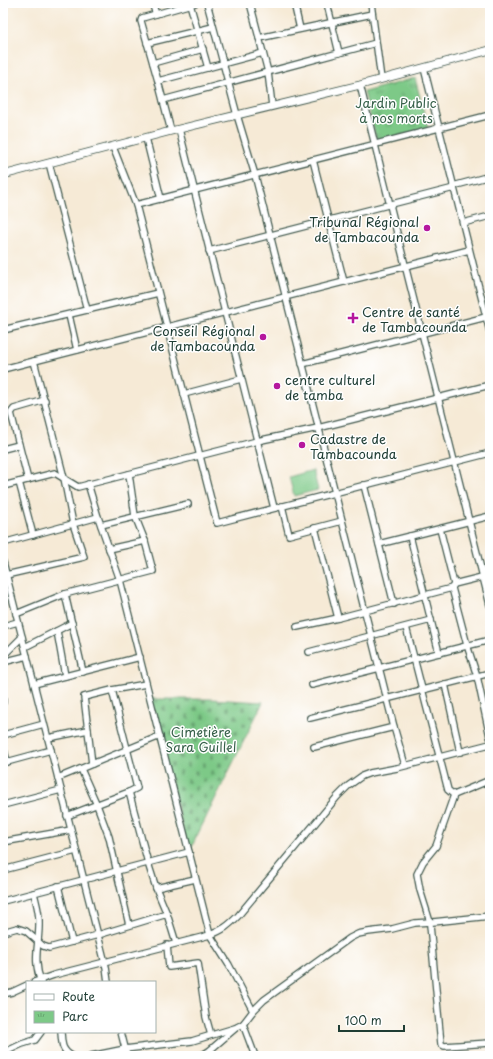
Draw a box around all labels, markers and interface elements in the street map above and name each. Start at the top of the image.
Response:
park label: Jardin Public à nos morts [355,93,437,127]
place label: Tribunal Régional de Tambacounda [309,212,420,246]
marker: Tribunal Régional de Tambacounda [422,223,432,233]
place label: Centre de santé de Tambacounda [362,302,468,336]
marker: Centre de santé de Tambacounda [347,312,359,324]
place label: Conseil Régional de Tambacounda [150,321,256,355]
marker: Conseil Régional de Tambacounda [258,332,268,342]
place label: centre culturel de tamba [285,370,375,404]
marker: centre culturel de tamba [272,381,282,391]
place label: Cadastre de Tambacounda [310,429,397,463]
marker: Cadastre de Tambacounda [297,440,307,450]
park label: Cimetière Sara Guillel [166,722,237,756]
legend [26,981,156,1033]
text: Route [62,987,95,1005]
text: Parc [62,1007,88,1025]
scale bar [339,1007,404,1033]
text: 100 m [345,1011,382,1029]

